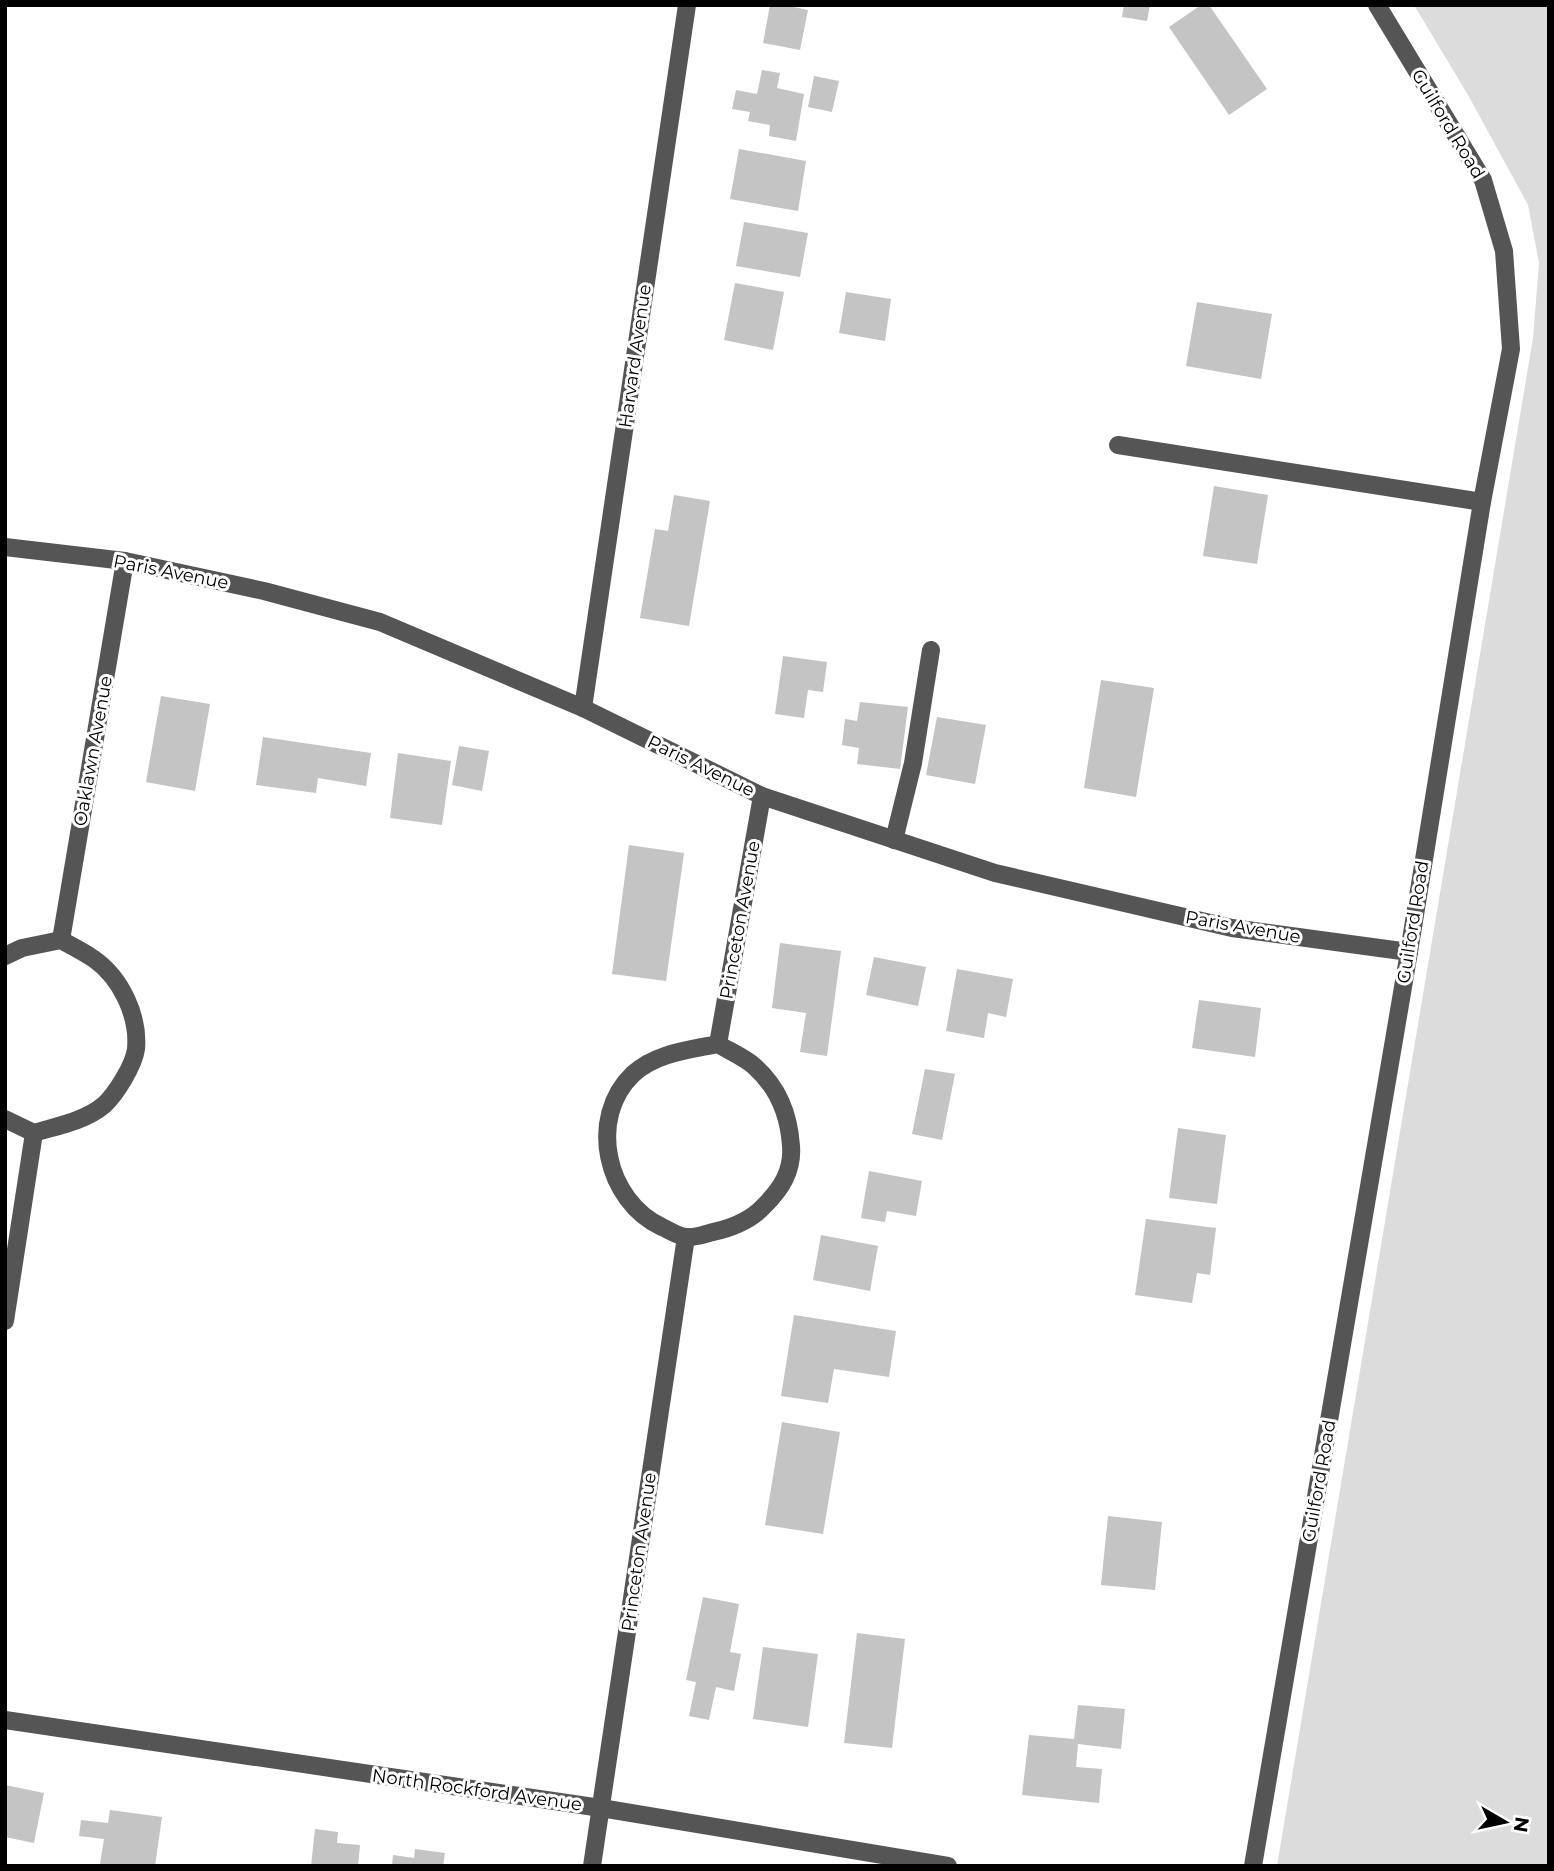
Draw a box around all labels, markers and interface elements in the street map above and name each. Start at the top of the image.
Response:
street label: Guilford Road [1407,65,1489,183]
street label: Harvard Avenue [614,283,656,429]
street label: Paris Avenue [112,550,230,594]
street label: Oaklawn Avenue [69,674,117,828]
street label: Paris Avenue [644,731,758,802]
street label: Princeton Avenue [715,839,765,1001]
street label: Guilford Road [1392,859,1434,985]
street label: Paris Avenue [1184,906,1302,948]
street label: Guilford Road [1297,1418,1341,1544]
street label: Princeton Avenue [617,1471,661,1633]
street label: North Rockford Avenue [371,1764,583,1816]
north arrow [1470,1787,1540,1857]
text: N [1509,1815,1534,1834]

